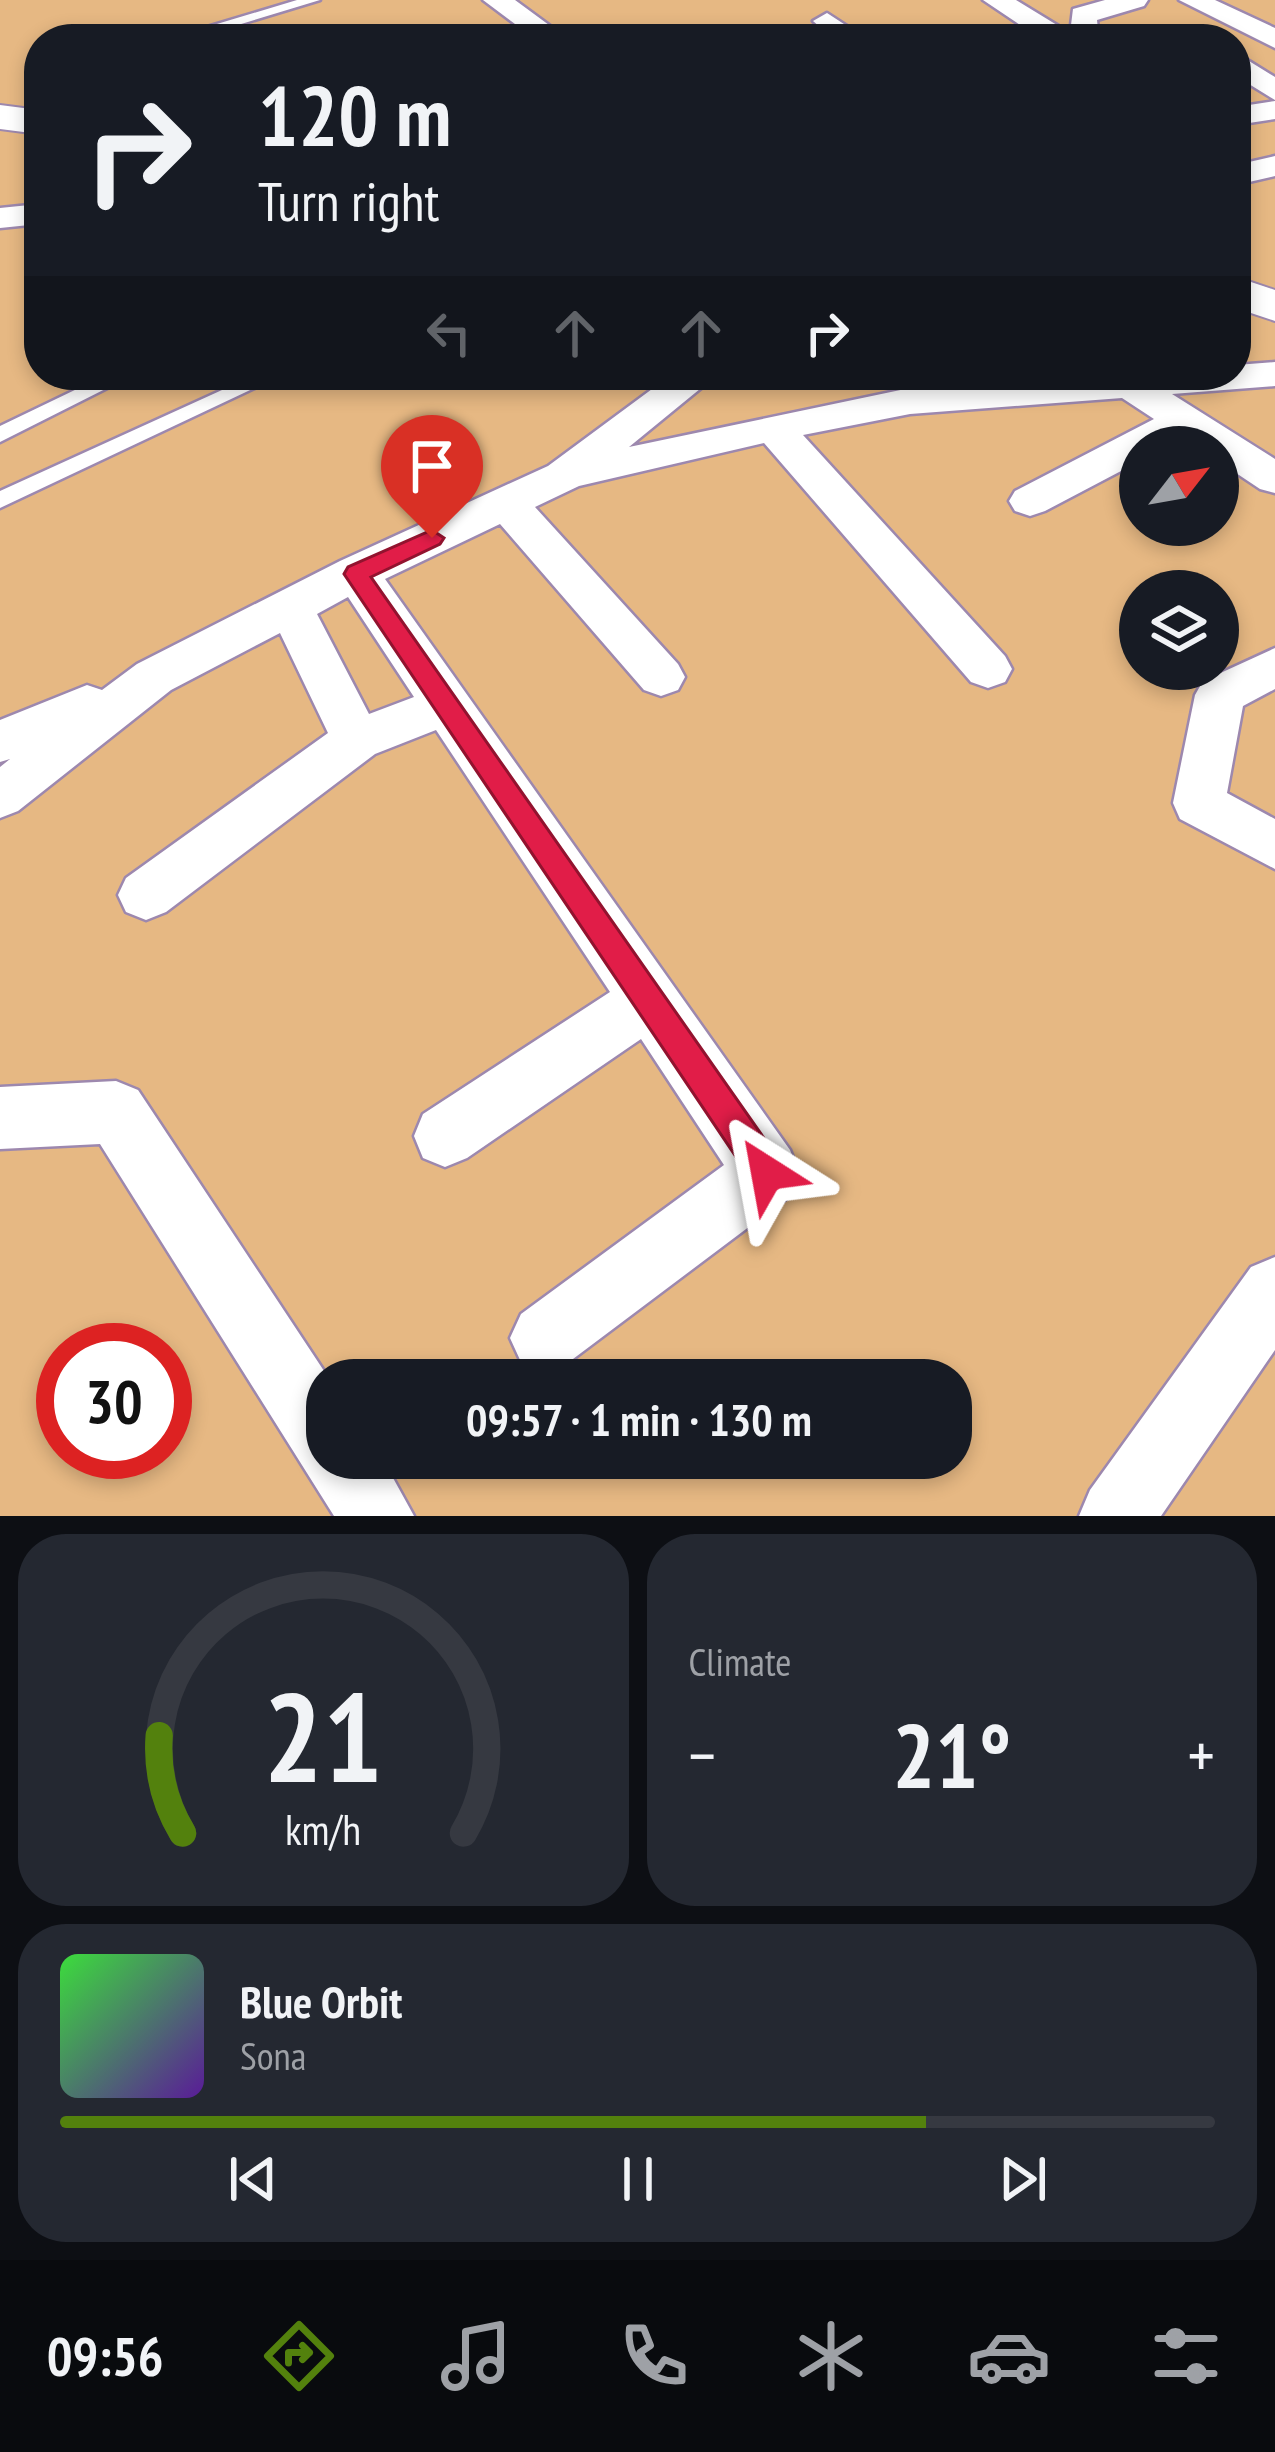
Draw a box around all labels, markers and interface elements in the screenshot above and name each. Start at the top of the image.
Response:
text: 120 m [258,60,451,169]
icon: right [60,72,216,228]
text: Turn right [258,166,439,236]
icon: left [416,300,482,366]
icon: ahead [542,300,608,366]
icon: ahead [668,300,734,366]
icon: right [794,300,860,366]
pin [381,415,483,538]
north arrow [1119,426,1239,546]
map controls [1119,426,1239,690]
icon: arrive [399,433,465,499]
button: layers [1119,570,1239,690]
position arrow [704,1110,830,1236]
speed limit sign: 30 [36,1323,192,1479]
text: 09:57 · 1 min · 130 m [466,1390,812,1448]
text: Climate [689,1636,791,1687]
text: 21 [264,1655,383,1816]
text: 21° [892,1696,1011,1813]
text: − [689,1712,716,1797]
text: + [1188,1712,1215,1797]
text: km/h [285,1801,361,1857]
text: Blue Orbit [240,1972,402,2030]
text: Sona [240,2030,306,2081]
icon: previous [220,2146,286,2212]
icon: pause [605,2146,671,2212]
icon: next [990,2146,1056,2212]
icon: directions [257,2314,341,2398]
icon: music [434,2314,518,2398]
icon: phone [612,2314,696,2398]
icon: climate [789,2314,873,2398]
icon: car [967,2314,1051,2398]
icon: filters [1144,2314,1228,2398]
text: 09:56 [47,2321,164,2391]

